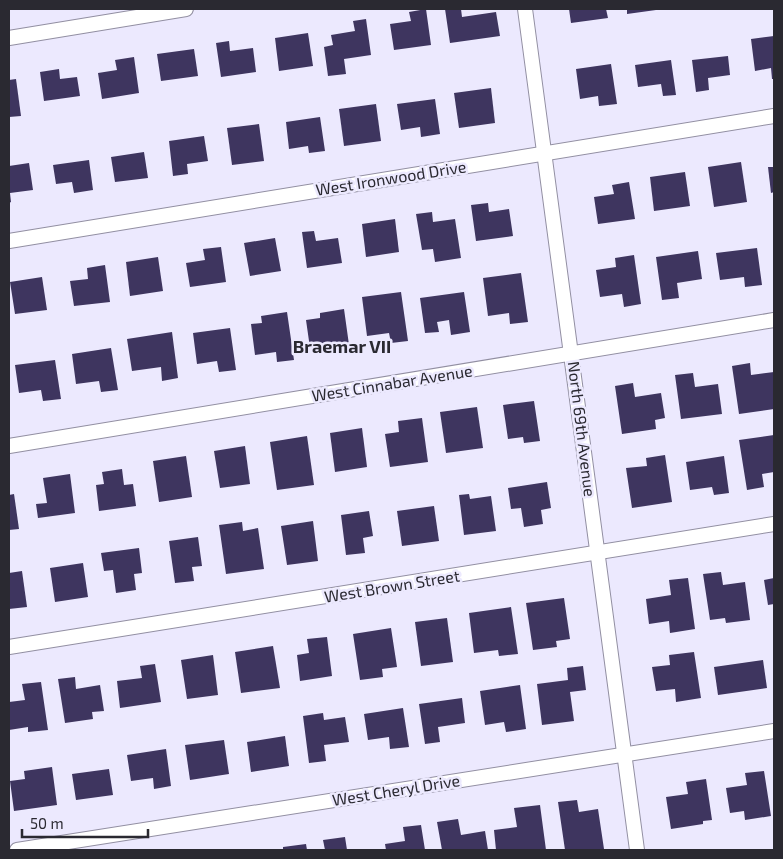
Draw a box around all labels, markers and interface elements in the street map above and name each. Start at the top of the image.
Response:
street label: West Ironwood Drive [314,156,468,199]
district label: Braemar VII [293,335,391,357]
street label: West Cinnabar Avenue [310,360,474,405]
street label: North 69th Avenue [565,360,600,498]
street label: West Brown Street [323,565,461,606]
street label: West Cheryl Drive [331,770,461,809]
scale bar [22,806,149,838]
text: 50 m [30,814,64,832]

